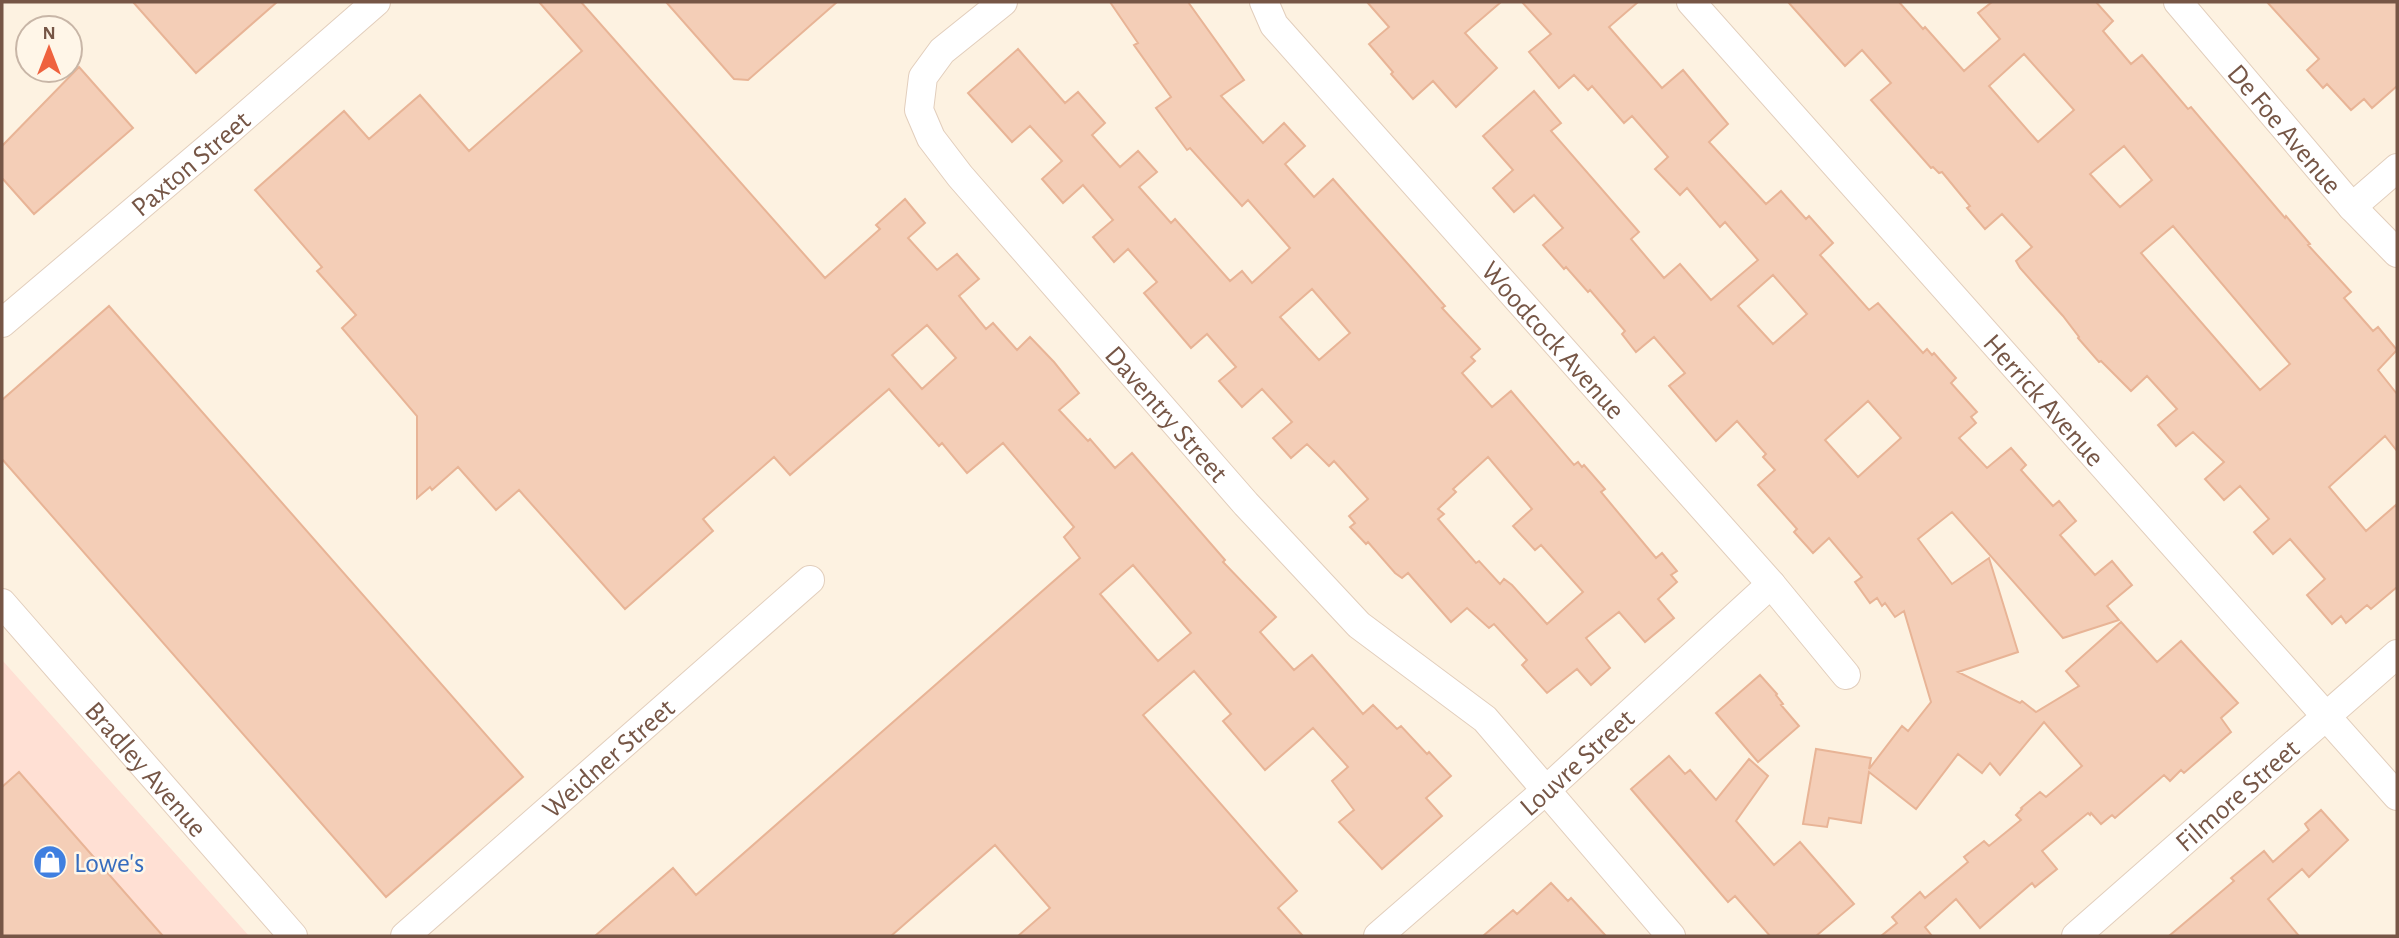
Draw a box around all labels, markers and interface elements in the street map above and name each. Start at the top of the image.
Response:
north arrow [14,14,84,84]
text: N [42,24,56,43]
street label: De Foe Avenue [2222,60,2346,200]
street label: Paxton Street [127,107,256,223]
street label: Woodcock Avenue [1475,257,1629,425]
street label: Herrick Avenue [1977,329,2109,472]
street label: Daventry Street [1099,341,1232,488]
street label: Weidner Street [538,694,680,824]
street label: Bradley Avenue [79,697,211,843]
street label: Louvre Street [1515,705,1640,822]
street label: Filmore Street [2171,735,2305,858]
shop icon: Lowe's [31,843,69,881]
place label: Lowe's [74,850,144,878]

